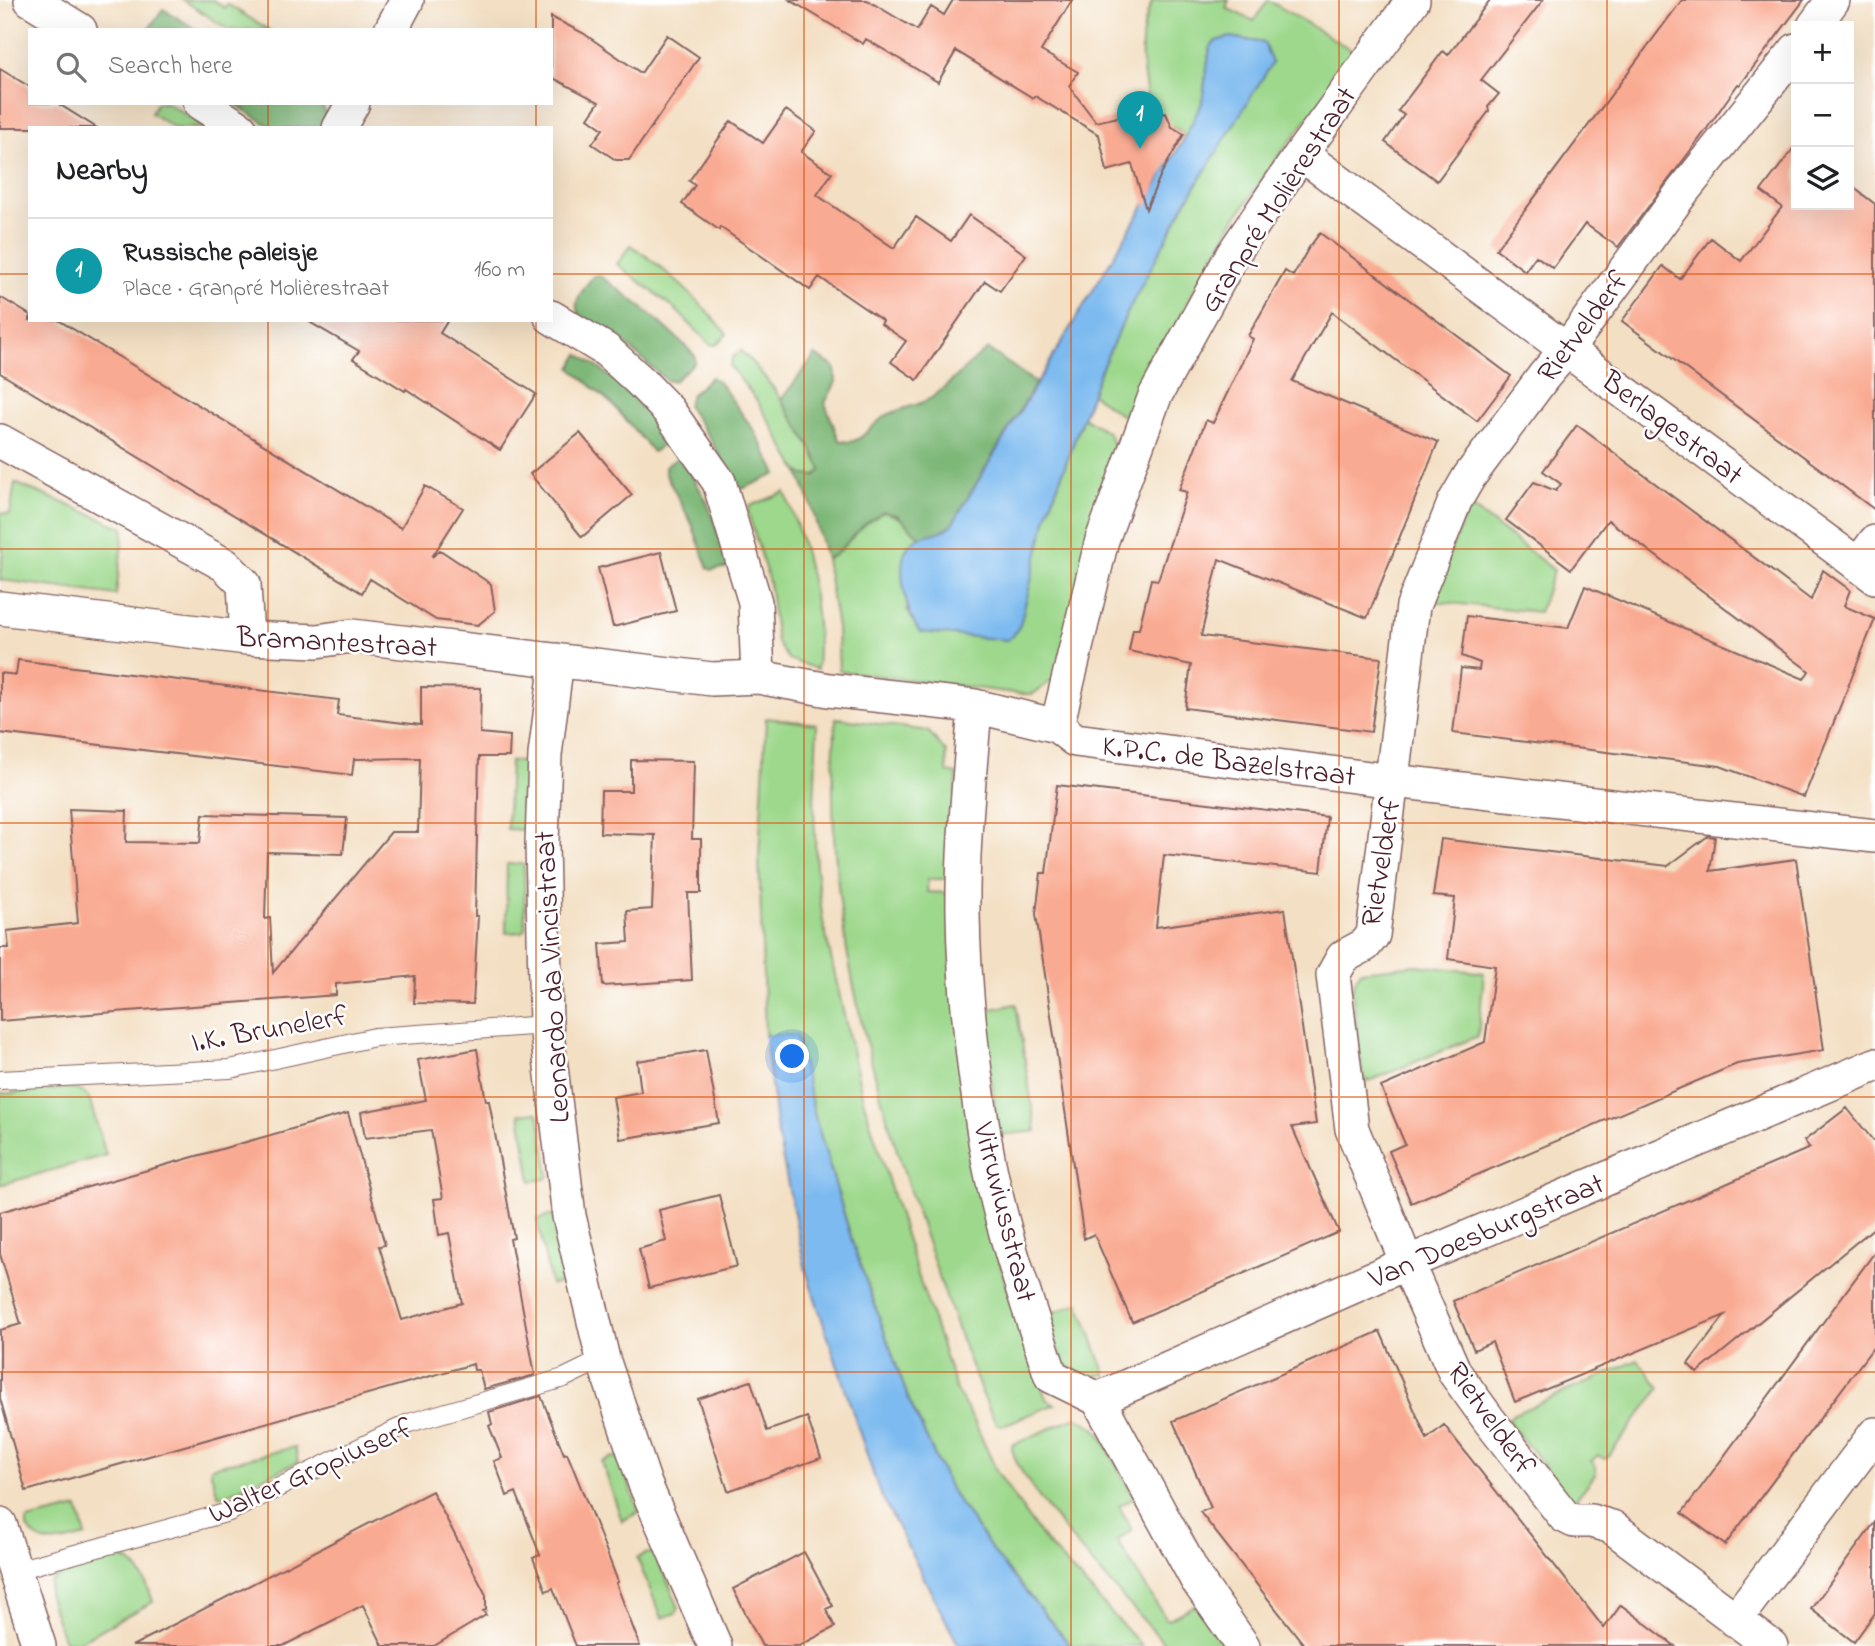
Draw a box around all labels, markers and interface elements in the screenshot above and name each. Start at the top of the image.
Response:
map controls [1791,21,1854,210]
button: + [1791,21,1854,84]
search box [28,28,553,105]
icon: search [52,48,90,86]
text: Search here [108,48,233,86]
street label: Granpré Molièrestraat [1190,79,1369,323]
button: − [1791,84,1854,147]
pin: 1 [1117,91,1163,149]
button: layers [1791,147,1854,210]
text: Nearby [56,150,148,194]
text: Russische paleisje [123,235,318,273]
text: 1 [75,254,83,287]
text: 160 m [474,254,525,287]
street label: Rietvelderf [1528,263,1641,393]
text: Place · Granpré Molièrestraat [123,273,389,306]
street label: Berlagestraat [1590,361,1752,498]
street label: Bramantestraat [235,617,438,671]
street label: K.P.C. de Bazelstraat [1099,726,1358,800]
street label: Rietvelderf [1351,795,1415,930]
street label: Leonardo da Vincistraat [524,830,584,1124]
street label: I.K. Brunelerf [188,996,351,1066]
your location [775,1039,809,1073]
street label: Vitruviusstraat [959,1117,1047,1307]
street label: Van Doesburgstraat [1362,1163,1612,1303]
street label: Rietvelderf [1434,1354,1545,1486]
street label: Walter Gropiuserf [202,1408,420,1537]

